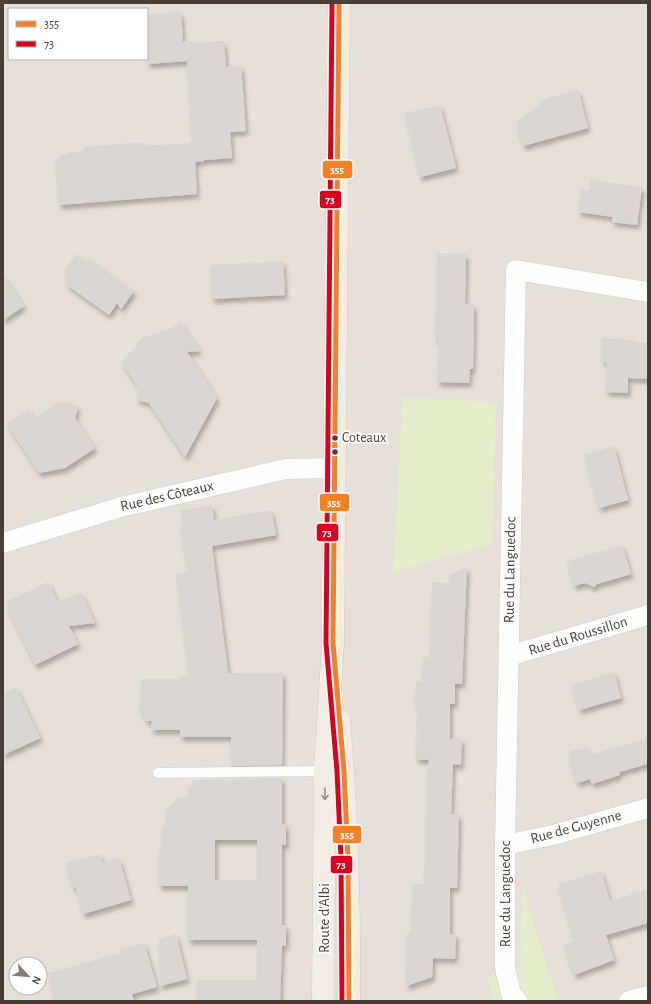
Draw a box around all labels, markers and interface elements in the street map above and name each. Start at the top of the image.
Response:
legend [8,8,148,60]
text: 355 [44,18,59,30]
text: 73 [44,38,54,50]
line badge: 355 [322,160,353,179]
text: 355 [330,164,344,175]
line badge: 73 [319,190,342,209]
text: 73 [325,194,335,205]
place label: Coteaux [342,431,386,445]
marker: Coteaux [330,433,340,443]
unlabelled marker [330,447,340,457]
street label: Rue des Côteaux [119,478,216,514]
line badge: 355 [319,493,350,512]
text: 355 [327,497,341,508]
street label: Rue du Languedoc [502,516,518,623]
line badge: 73 [316,523,339,542]
text: 73 [322,527,332,538]
street label: Rue du Roussillon [527,614,629,658]
one-way arrow [321,787,329,800]
street label: Rue de Guyenne [529,808,623,846]
line badge: 355 [332,825,362,844]
text: 355 [340,829,354,840]
street label: Rue du Languedoc [498,841,513,947]
line badge: 73 [330,855,353,874]
text: 73 [336,859,346,870]
street label: Route d'Albi [317,883,332,953]
north arrow [8,956,48,996]
text: N [30,974,43,986]

